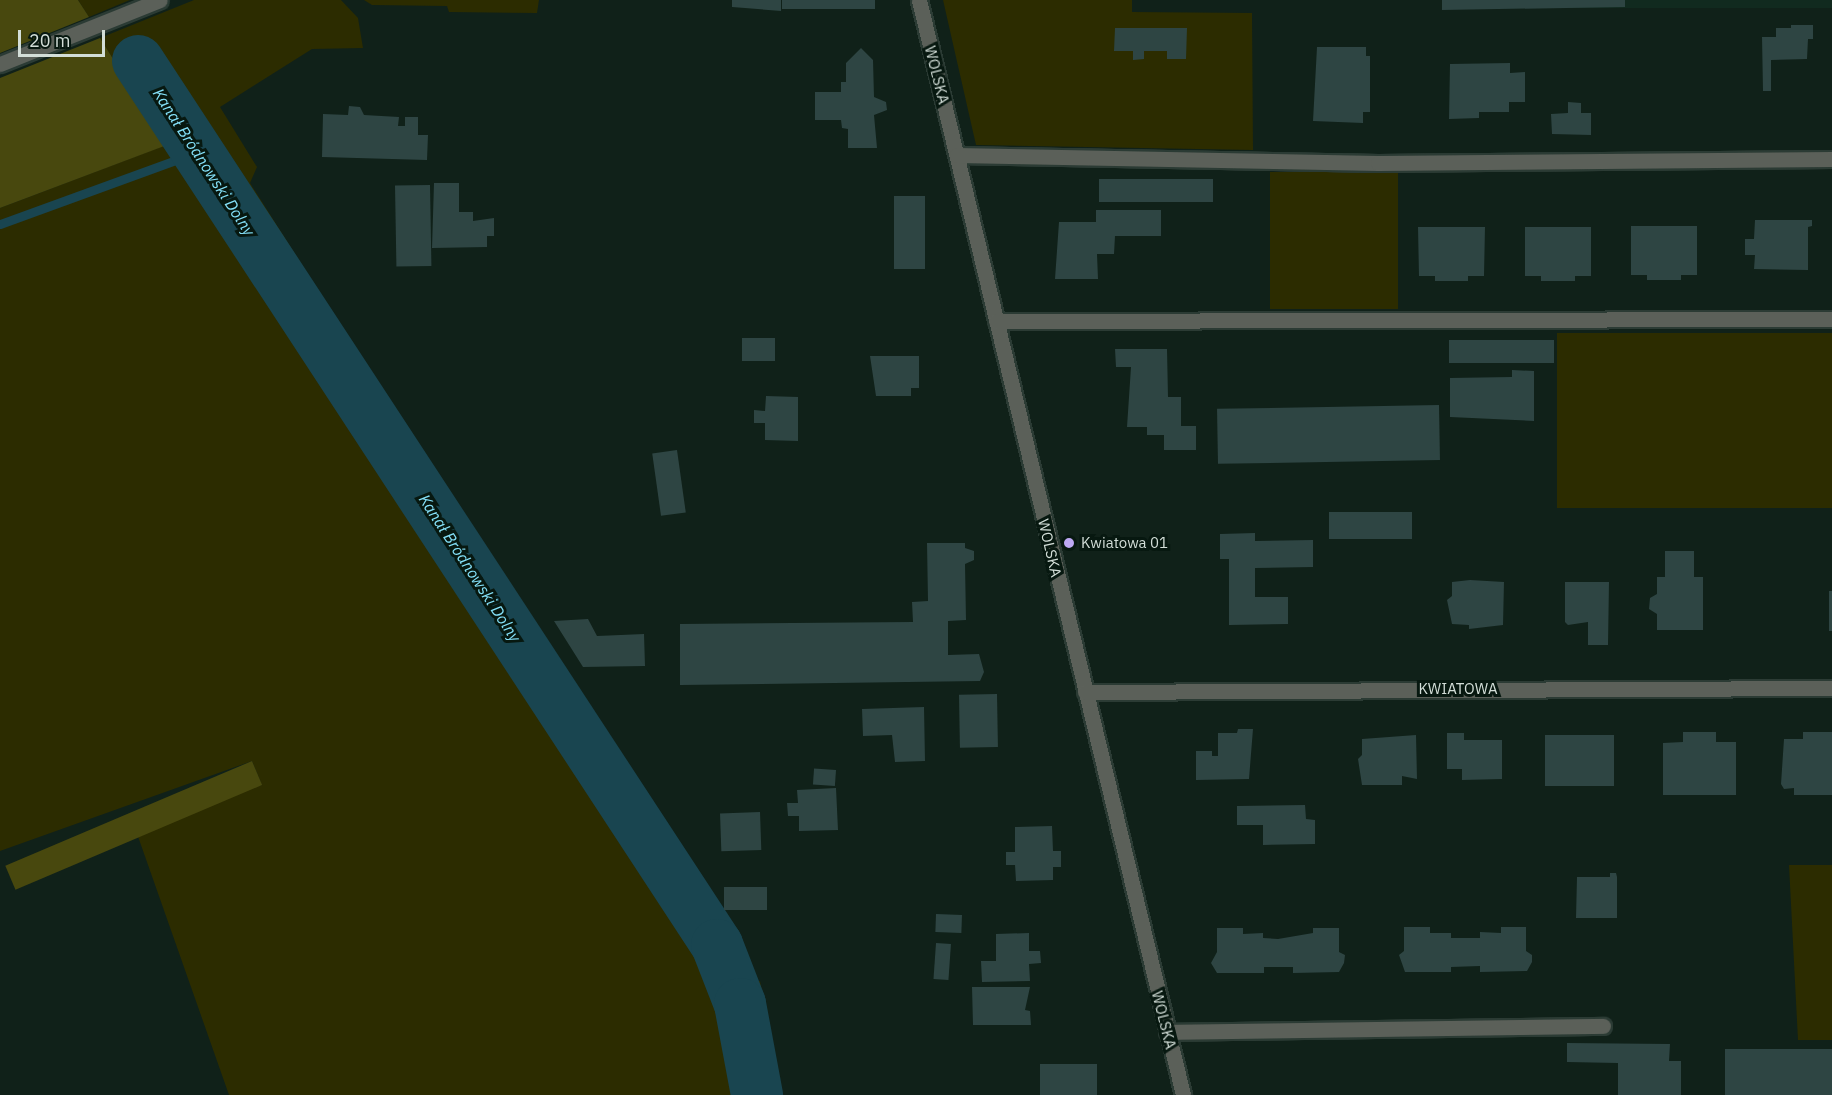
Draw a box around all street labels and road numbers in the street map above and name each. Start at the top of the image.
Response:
street label: WOLSKA [921,44,953,106]
street label: WOLSKA [1035,517,1065,579]
street label: KWIATOWA [1418,680,1498,698]
street label: WOLSKA [1148,989,1180,1051]

